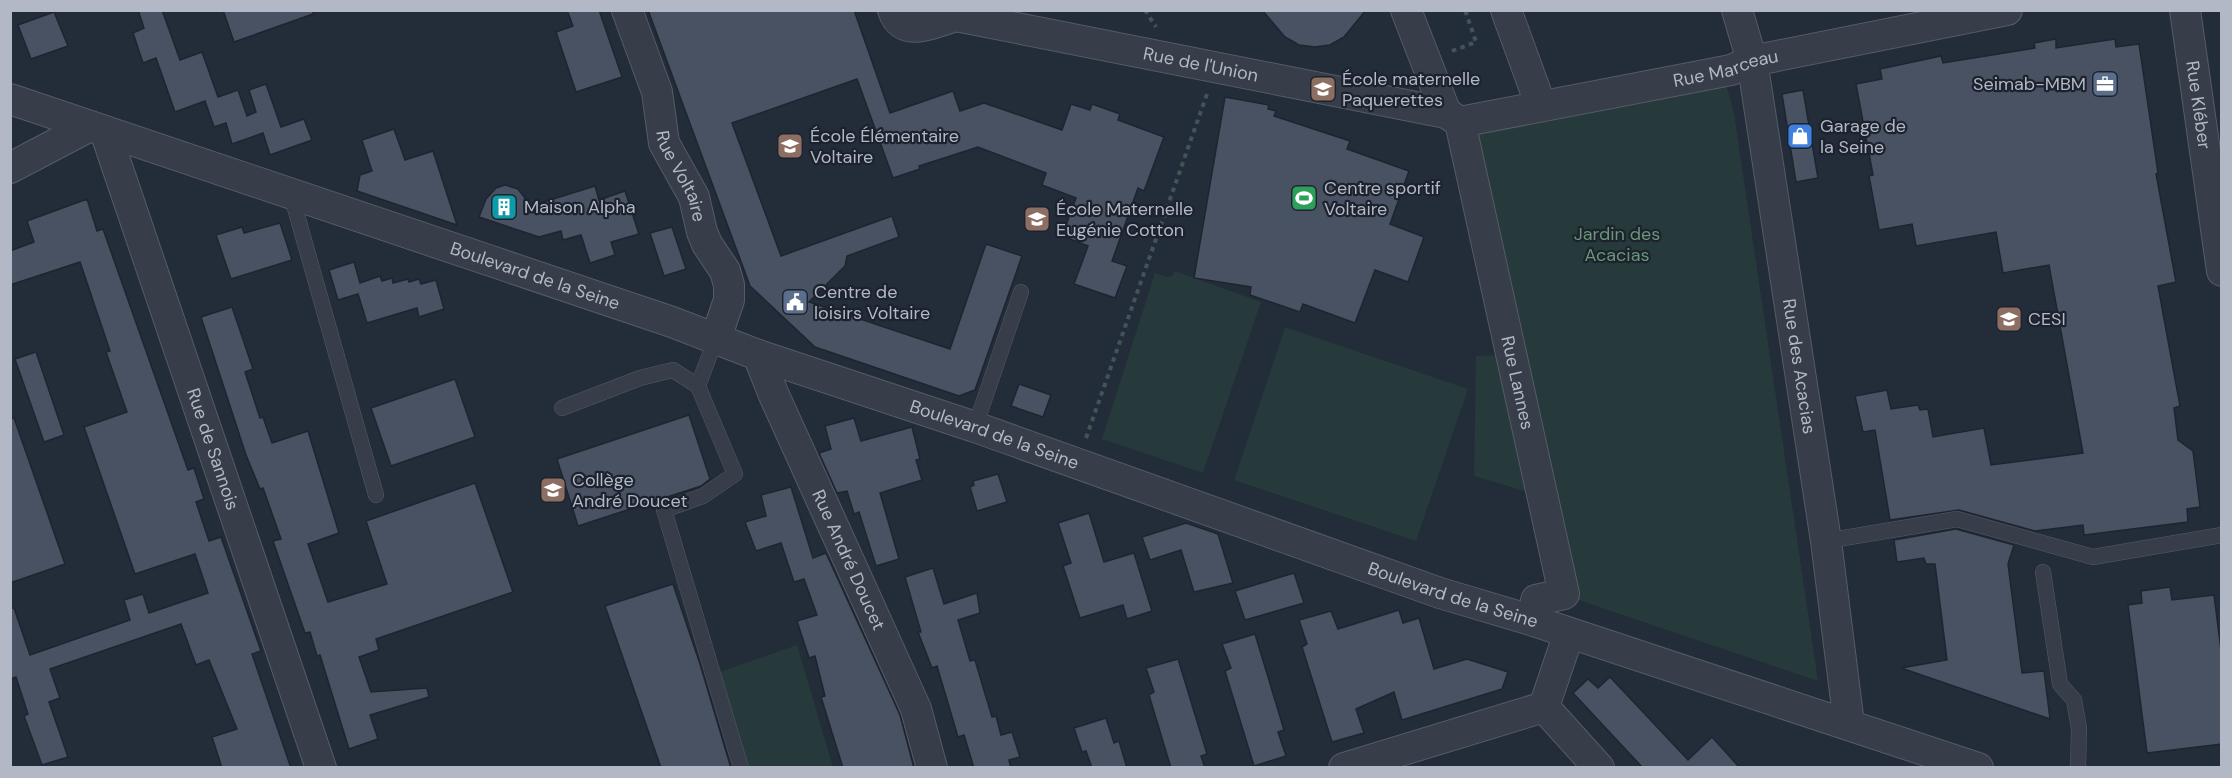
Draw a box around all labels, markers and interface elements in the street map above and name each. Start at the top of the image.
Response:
street label: Rue de l'Union [1141,41,1260,88]
street label: Rue Marceau [1671,44,1780,93]
street label: Rue Kléber [2180,59,2217,151]
place label: École maternelle Paquerettes [1342,67,1480,112]
office icon: Seimab-MBM [2090,69,2120,99]
place label: Seimab-MBM [1973,72,2086,96]
school or university icon: École maternelle Paquerettes [1308,74,1338,104]
place label: Garage de la Seine [1820,114,1906,159]
shop icon: Garage de la Seine [1785,121,1815,151]
place label: École Élémentaire Voltaire [810,124,959,169]
street label: Rue Voltaire [650,129,711,224]
school or university icon: École Élémentaire Voltaire [775,131,805,161]
place label: Centre sportif Voltaire [1324,176,1441,221]
sports icon: Centre sportif Voltaire [1289,183,1319,213]
building icon: Maison Alpha [489,192,519,222]
place label: Maison Alpha [524,195,635,219]
place label: École Maternelle Eugénie Cotton [1056,197,1193,242]
school or university icon: École Maternelle Eugénie Cotton [1022,204,1052,234]
park label: Jardin des Acacias [1574,222,1660,267]
street label: Boulevard de la Seine [447,236,623,316]
place label: Centre de loisirs Voltaire [814,280,930,325]
public building icon: Centre de loisirs Voltaire [780,287,810,317]
street label: Rue des Acacias [1777,297,1821,435]
school or university icon: CESI [1994,304,2024,334]
place label: CESI [2028,307,2066,331]
street label: Rue Lannes [1495,334,1539,432]
street label: Rue de Sannois [181,385,245,513]
street label: Boulevard de la Seine [907,394,1082,475]
place label: Collège André Doucet [572,468,688,513]
school or university icon: Collège André Doucet [538,475,568,505]
street label: Rue André Doucet [806,486,891,634]
street label: Boulevard de la Seine [1365,556,1541,634]

